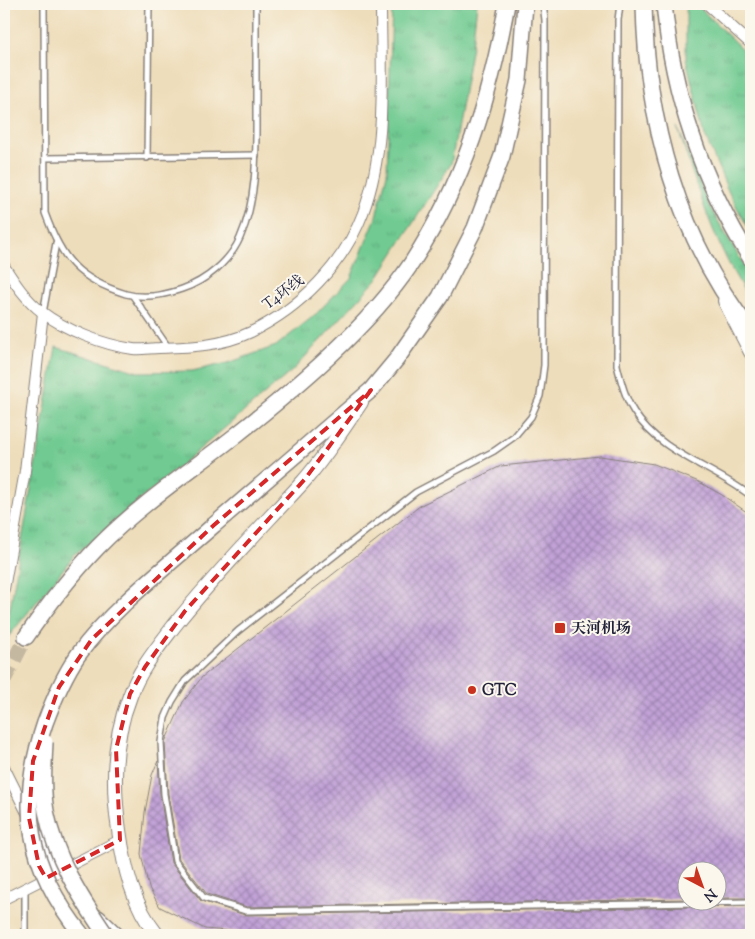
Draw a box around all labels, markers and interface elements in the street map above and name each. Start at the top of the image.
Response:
street label: T4环线 [259,271,309,316]
place label: 天河机场 [571,619,631,640]
marker: 天河机场 [553,621,567,635]
place label: GTC [482,681,517,702]
marker: GTC [466,684,478,696]
north arrow [678,862,728,912]
text: N [698,883,720,906]

